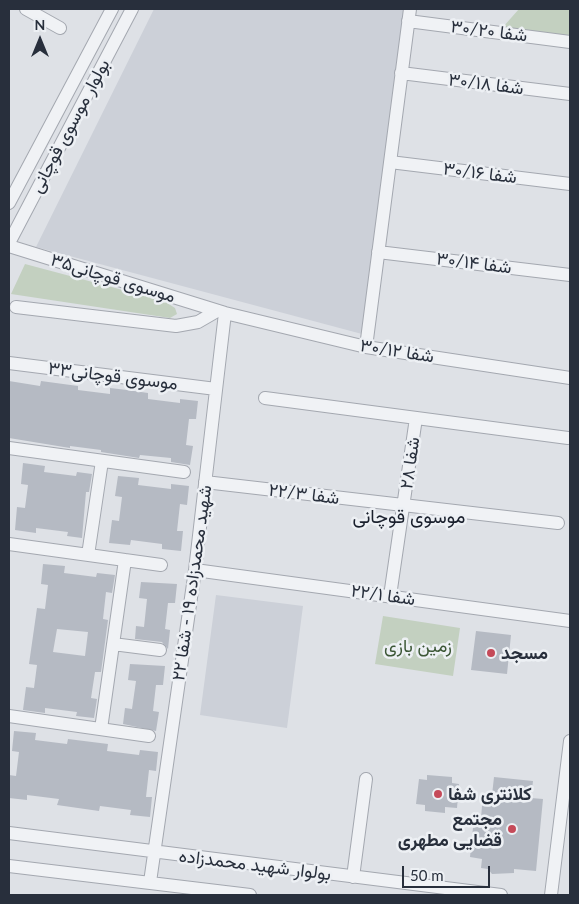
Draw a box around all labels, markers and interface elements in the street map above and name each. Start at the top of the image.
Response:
north arrow [15,15,65,65]
text: N [35,16,45,33]
street label: شفا ۳۰/۲۰ [449,16,529,46]
street label: بولوار موسوی قوچانی [26,55,114,197]
street label: شفا ۳۰/۱۸ [447,69,525,99]
street label: شفا ۳۰/۱۶ [442,158,518,188]
street label: شفا ۳۰/۱۴ [435,248,513,278]
street label: موسوی قوچانی۳۵ [48,249,178,307]
street label: شفا ۳۰/۱۲ [358,334,436,368]
street label: موسوی قوچانی۳۳ [47,357,179,395]
street label: شفا ۲۸ [396,436,424,490]
street label: شفا ۲۲/۳ [267,479,341,509]
street label: شهید محمدزاده ۱۹ - شفا ۲۲ [168,484,216,682]
district label: موسوی قوچانی [353,506,465,528]
street label: ۲۲/۱ شفا [349,580,417,610]
park label: زمین بازی [384,635,452,657]
place label: مسجد [501,642,548,664]
marker: مسجد [485,647,497,659]
place label: کلانتری شفا [448,783,532,805]
marker: کلانتری شفا [432,788,444,800]
place label: مجتمع قضایی مطهری [398,808,502,851]
marker: مجتمع قضایی مطهری [506,823,518,835]
street label: بولوار شهید محمدزاده [178,845,332,885]
scale bar [404,856,492,888]
text: 50 m [410,866,444,884]

